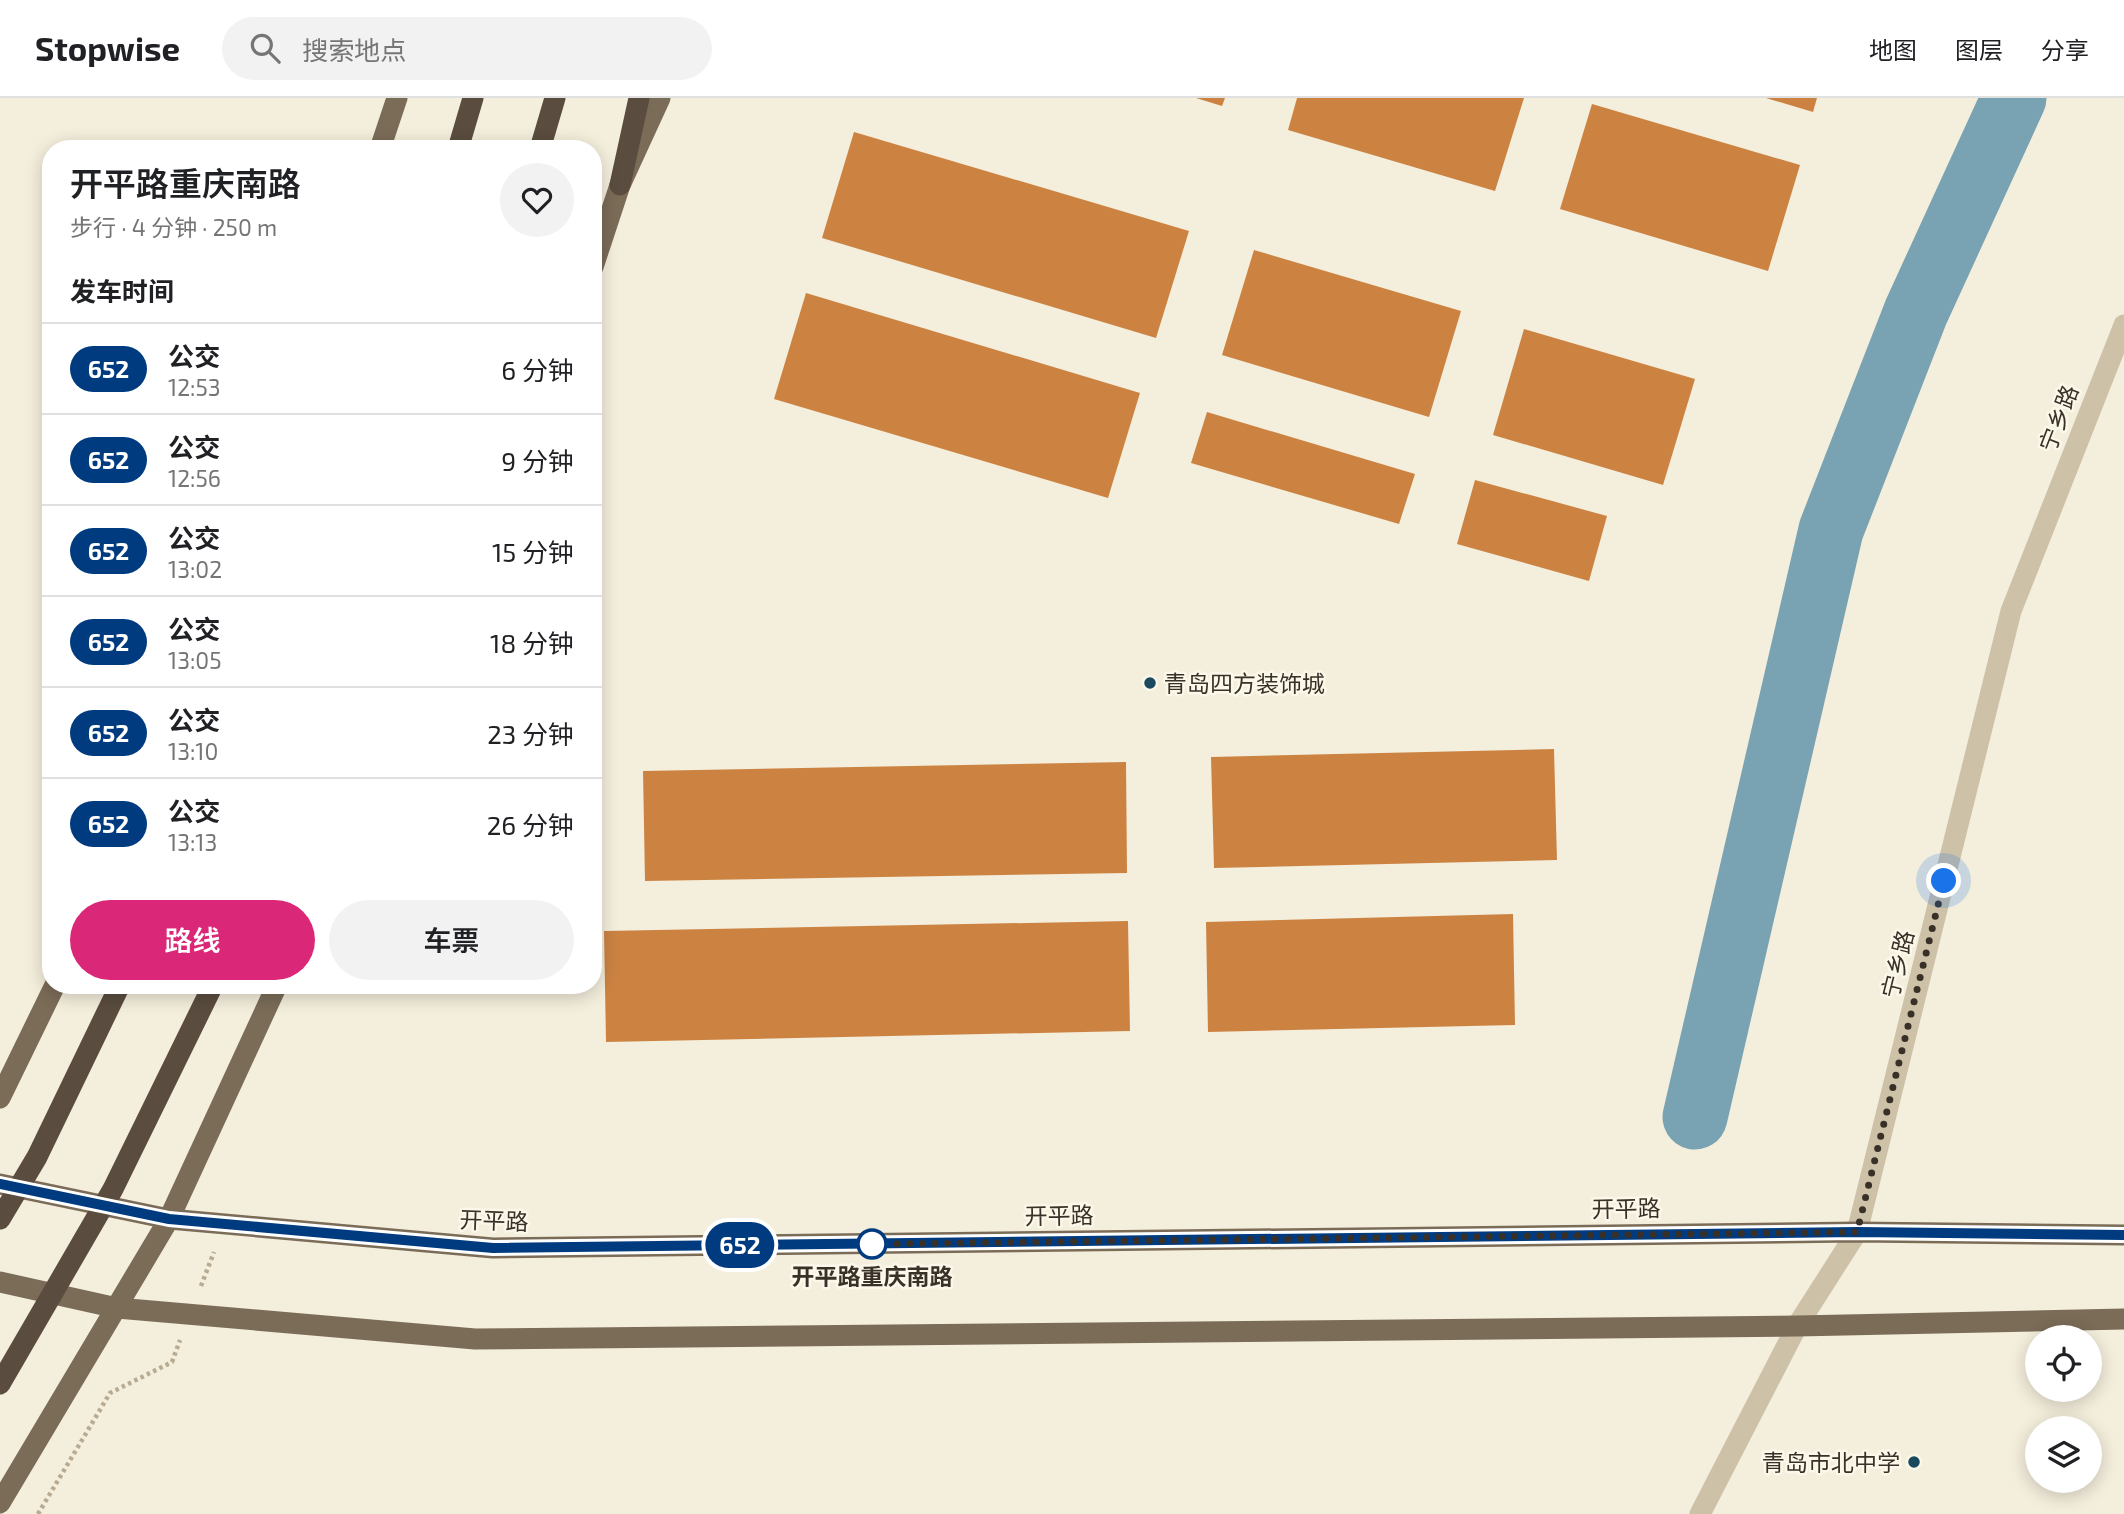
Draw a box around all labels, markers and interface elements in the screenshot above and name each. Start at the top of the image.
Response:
search box [222,17,712,80]
text: Stopwise [35,28,180,68]
icon: search [246,29,284,67]
text: 搜索地点 [302,34,406,65]
text: 地图 [1869,35,1917,64]
text: 图层 [1955,35,2003,64]
text: 分享 [2041,35,2089,64]
text: 开平路重庆南路 [70,163,301,203]
button: heart [500,163,574,237]
text: 步行 · 4 分钟 · 250 m [70,213,277,241]
text: 发车时间 [70,275,174,306]
text: 公交 [168,340,220,371]
text: 652 [88,354,129,383]
text: 6 分钟 [501,354,574,385]
text: 12:53 [168,373,221,401]
street label: 宁乡路 [2033,381,2083,455]
text: 公交 [168,431,220,462]
text: 652 [88,445,129,474]
text: 9 分钟 [501,445,574,476]
text: 12:56 [168,464,221,492]
text: 公交 [168,522,220,553]
text: 652 [88,536,129,565]
text: 15 分钟 [492,536,574,567]
text: 13:02 [168,555,222,583]
text: 公交 [168,613,220,644]
text: 652 [88,627,129,656]
text: 18 分钟 [490,627,574,658]
text: 13:05 [168,646,222,674]
place label: 青岛四方装饰城 [1164,669,1325,697]
marker: 青岛四方装饰城 [1142,675,1158,691]
text: 公交 [168,704,220,735]
text: 652 [88,718,129,747]
text: 23 分钟 [487,718,574,749]
text: 13:10 [168,737,218,765]
text: 公交 [168,795,220,826]
text: 652 [88,809,129,838]
text: 26 分钟 [487,809,574,840]
text: 13:13 [168,828,217,856]
your location [1926,863,1961,898]
button: 路线 [70,900,315,980]
button: 车票 [329,900,574,980]
street label: 宁乡路 [1875,927,1919,1001]
street label: 开平路 [1591,1193,1661,1223]
street label: 开平路 [1024,1200,1094,1230]
street label: 开平路 [459,1205,529,1235]
line badge: 652 [700,1222,780,1268]
marker: 开平路重庆南路 [857,1229,887,1259]
text: 652 [719,1230,761,1259]
place label: 开平路重庆南路 [792,1262,953,1290]
map controls [2025,1325,2102,1493]
button: locate [2025,1325,2102,1402]
button: layers [2025,1416,2102,1493]
place label: 青岛市北中学 [1762,1448,1900,1476]
marker: 青岛市北中学 [1906,1454,1922,1470]

